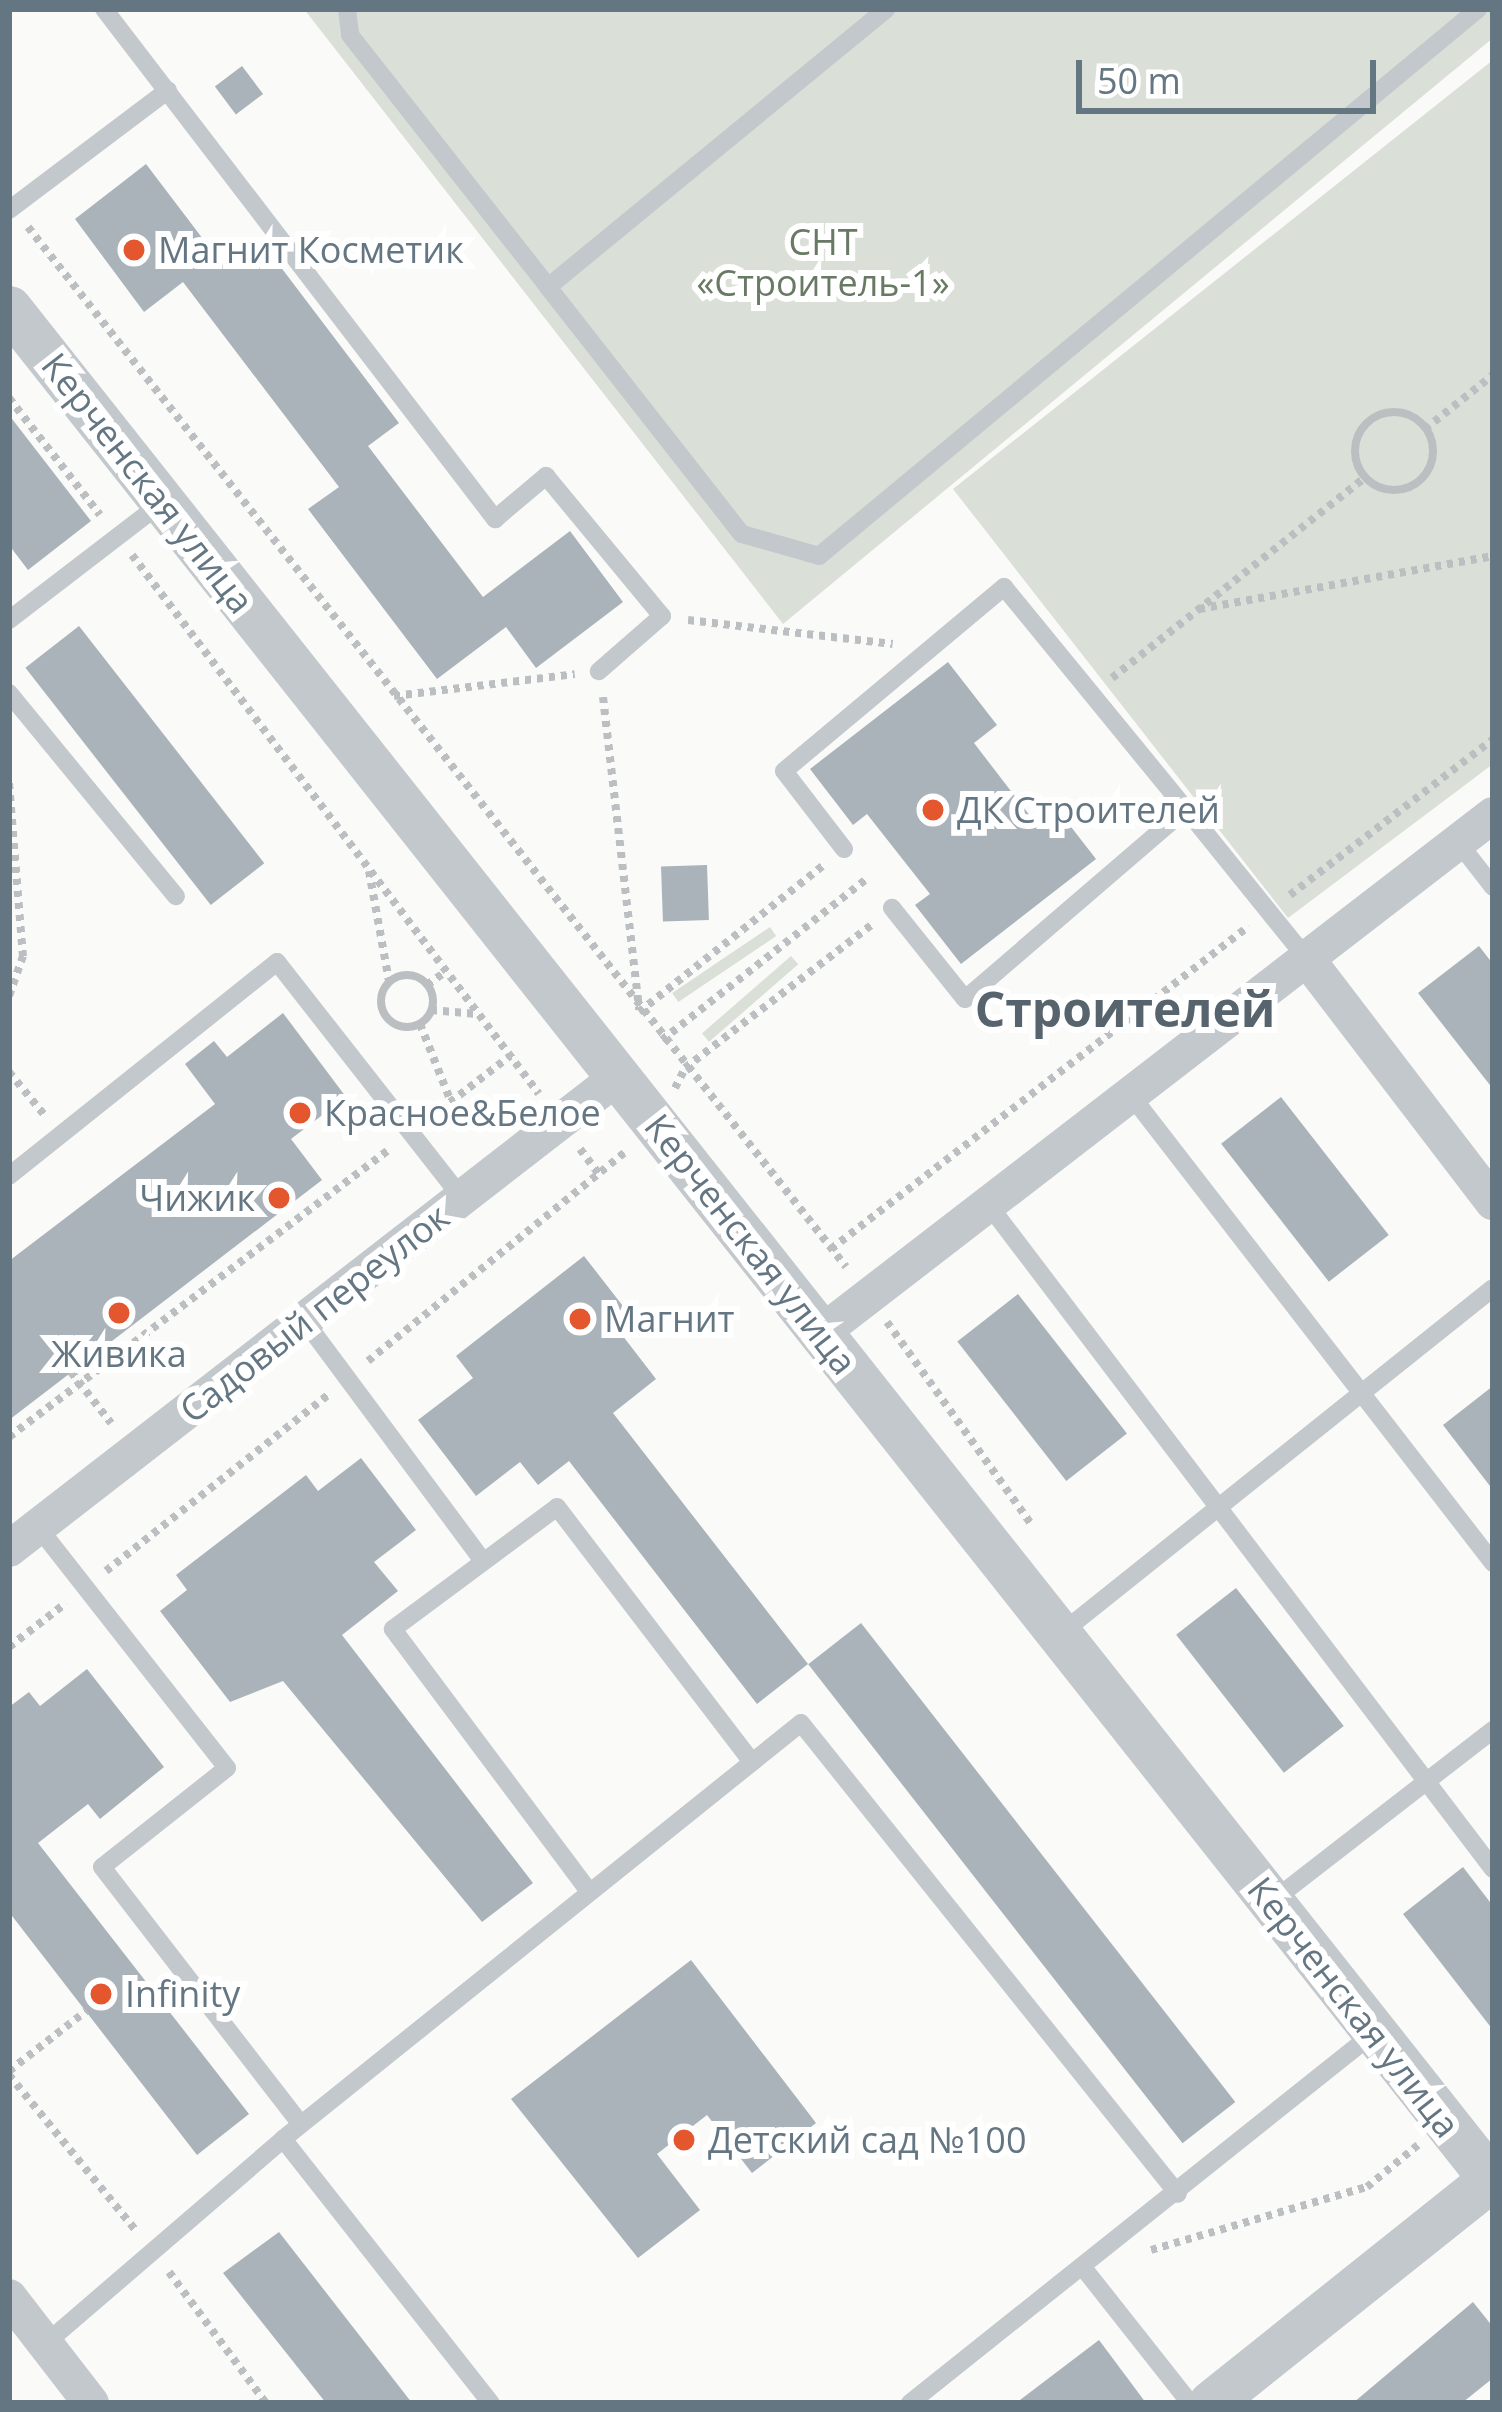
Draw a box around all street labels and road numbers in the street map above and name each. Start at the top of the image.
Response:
street label: Керченская улица [33,344,263,622]
street label: Керченская улица [636,1105,866,1383]
street label: Садовый переулок [171,1195,457,1431]
street label: Керченская улица [1239,1868,1469,2146]

